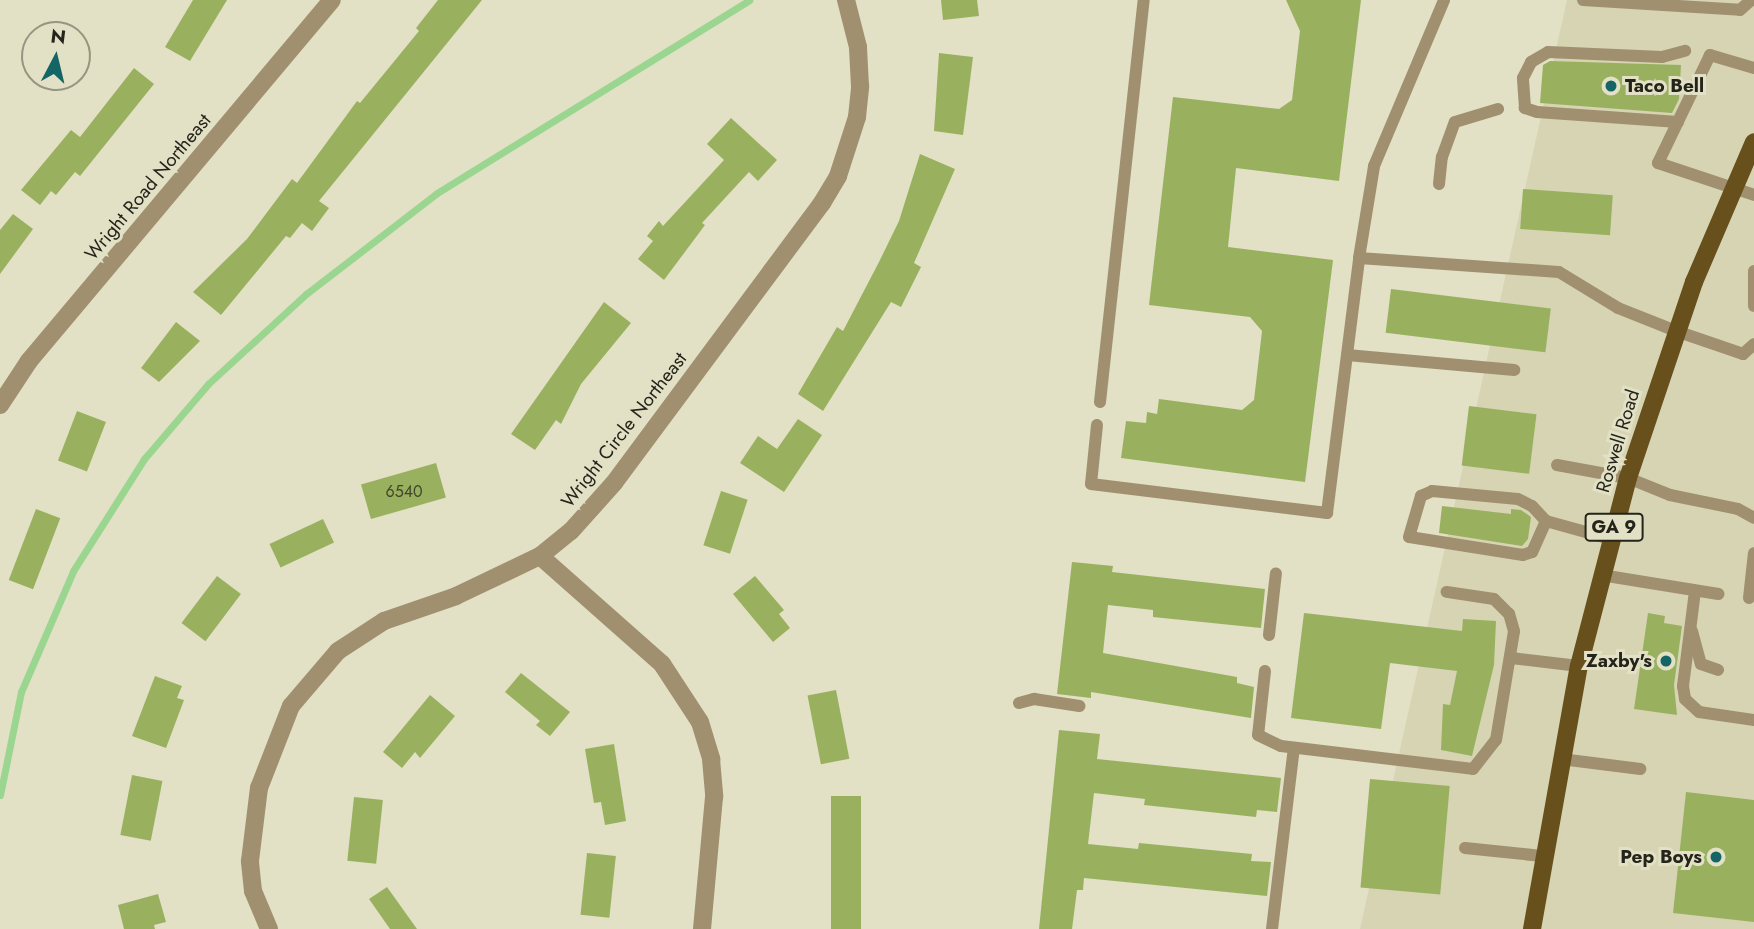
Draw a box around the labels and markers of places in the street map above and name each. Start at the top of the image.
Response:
place label: Taco Bell [1625,75,1704,97]
marker: Taco Bell [1603,78,1619,94]
place label: Zaxby's [1586,650,1652,672]
marker: Zaxby's [1658,653,1674,669]
place label: Pep Boys [1620,846,1702,868]
marker: Pep Boys [1708,849,1724,865]

